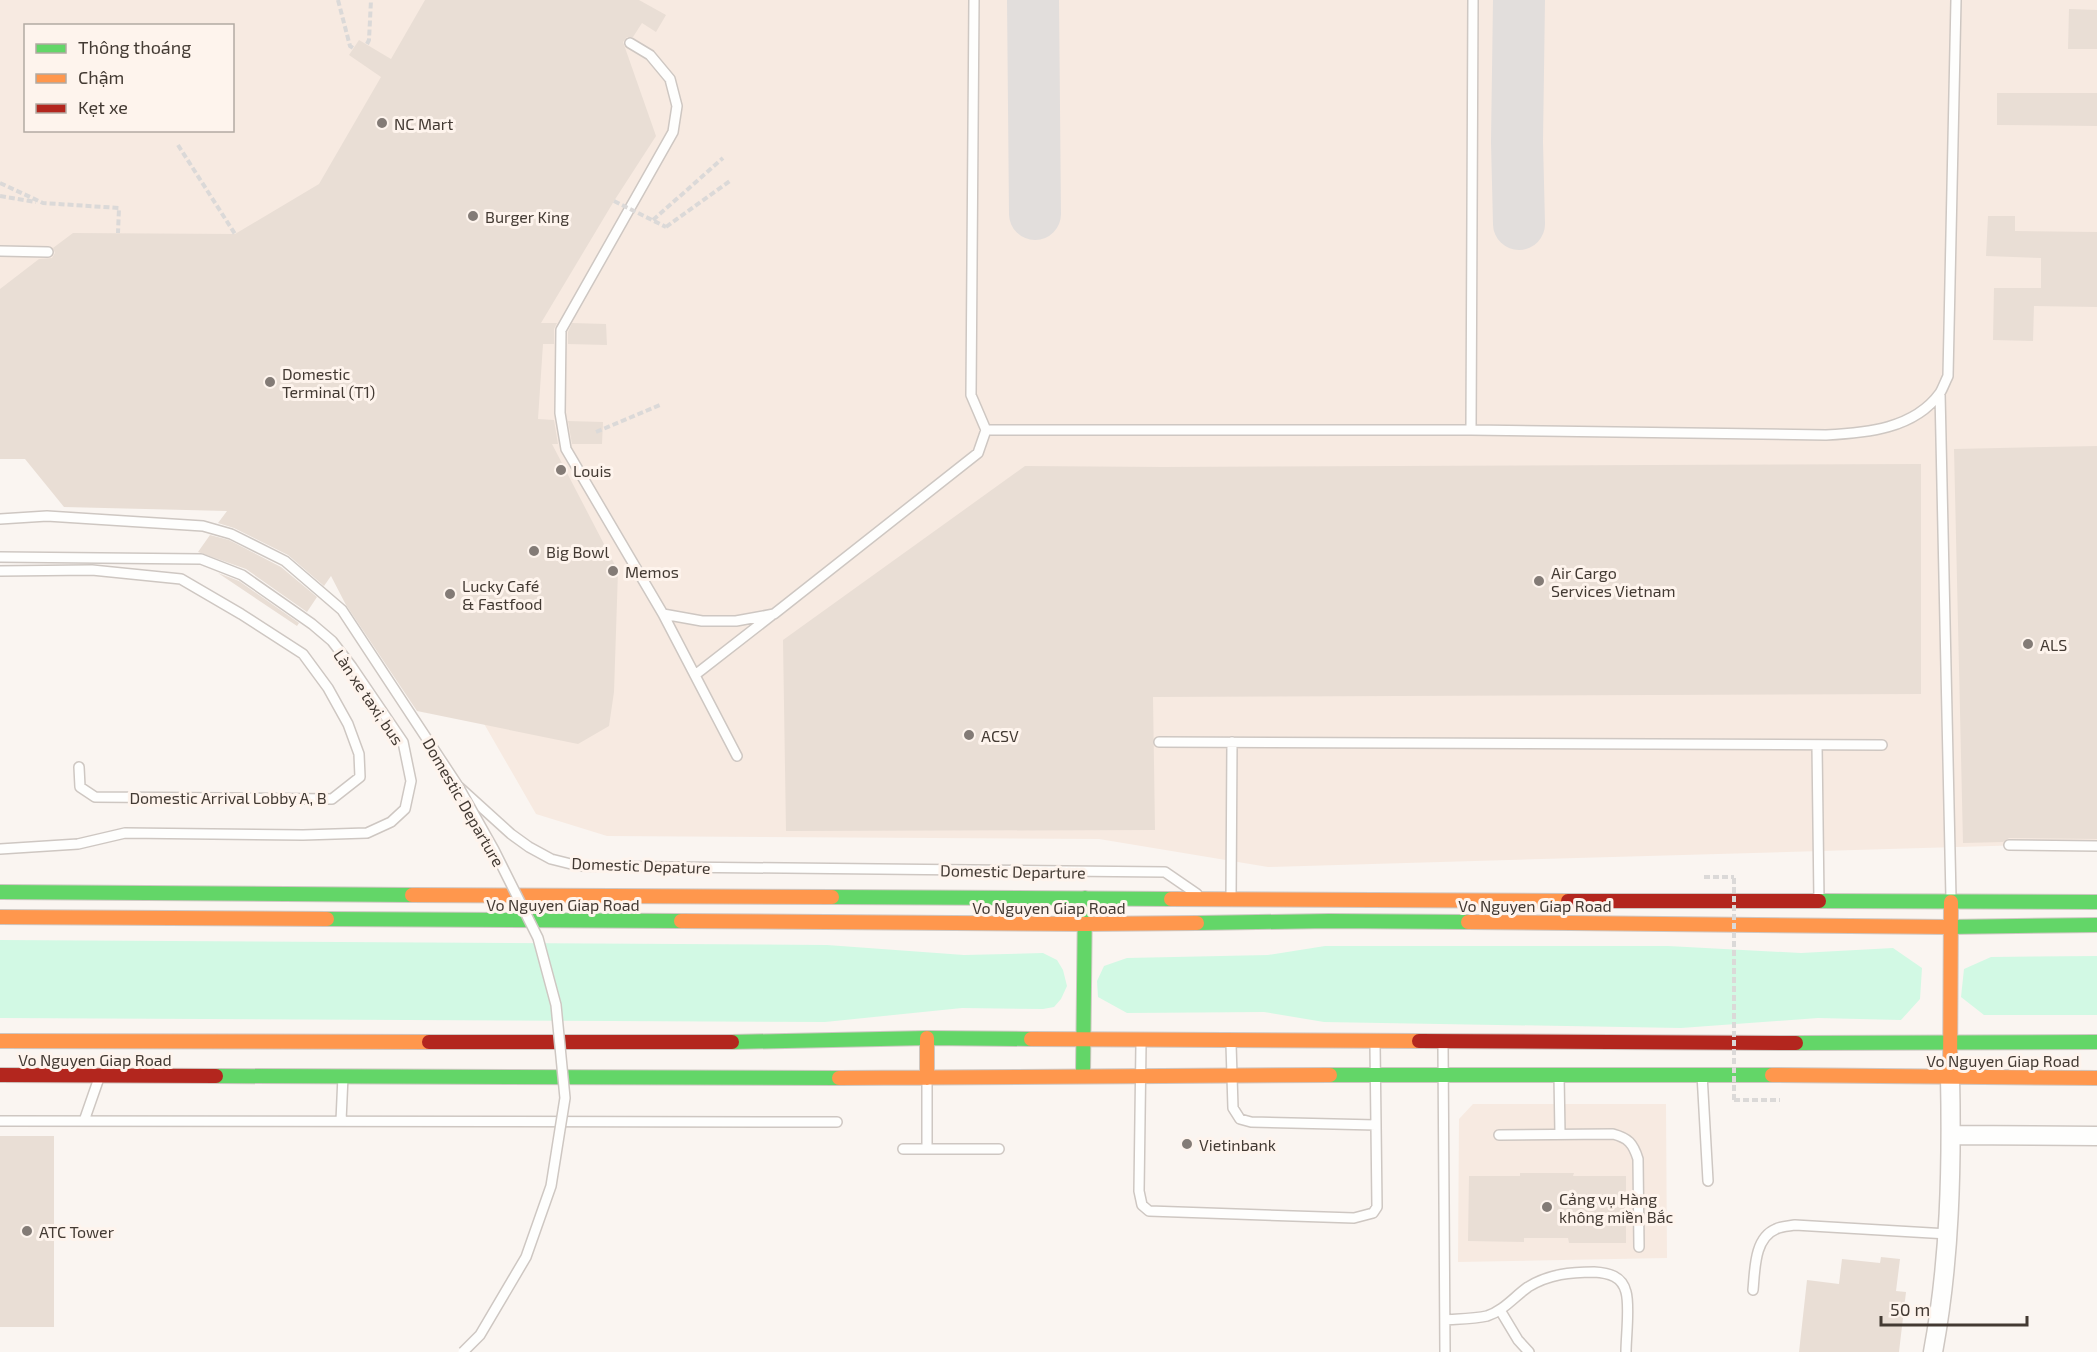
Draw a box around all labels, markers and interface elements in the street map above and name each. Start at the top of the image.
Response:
legend [24,24,234,132]
text: Thông thoáng [78,36,191,58]
text: Chậm [78,66,124,88]
text: Kẹt xe [78,96,128,118]
place label: NC Mart [394,114,453,133]
marker: NC Mart [375,116,389,130]
place label: Burger King [485,207,569,226]
marker: Burger King [466,209,480,223]
place label: Domestic Terminal (T1) [282,364,375,401]
marker: Domestic Terminal (T1) [263,375,277,389]
place label: Louis [573,461,612,480]
marker: Louis [554,463,568,477]
place label: Big Bowl [546,542,610,561]
marker: Big Bowl [527,544,541,558]
place label: Memos [625,562,679,581]
place label: Air Cargo Services Vietnam [1551,563,1676,600]
marker: Memos [606,564,620,578]
marker: Air Cargo Services Vietnam [1532,574,1546,588]
place label: Lucky Café & Fastfood [462,576,542,613]
marker: Lucky Café & Fastfood [443,587,457,601]
place label: ALS [2040,635,2067,654]
marker: ALS [2021,637,2035,651]
street label: Làn xe taxi, bus [330,646,408,748]
place label: ACSV [981,726,1019,745]
marker: ACSV [962,728,976,742]
street label: Domestic Departure [419,734,509,870]
street label: Domestic Arrival Lobby A, B [129,788,327,807]
street label: Domestic Depature [571,853,711,877]
street label: Domestic Departure [940,860,1086,882]
street label: Vo Nguyen Giap Road [486,895,640,914]
street label: Vo Nguyen Giap Road [1458,896,1612,915]
street label: Vo Nguyen Giap Road [972,898,1126,917]
street label: Vo Nguyen Giap Road [18,1050,172,1069]
street label: Vo Nguyen Giap Road [1926,1051,2080,1070]
place label: Vietinbank [1199,1135,1276,1154]
marker: Vietinbank [1180,1137,1194,1151]
place label: Cảng vụ Hàng không miền Bắc [1559,1189,1673,1226]
marker: Cảng vụ Hàng không miền Bắc [1540,1200,1554,1214]
place label: ATC Tower [39,1222,115,1241]
marker: ATC Tower [20,1224,34,1238]
scale bar [1881,1289,2026,1327]
text: 50 m [1890,1298,1930,1320]

